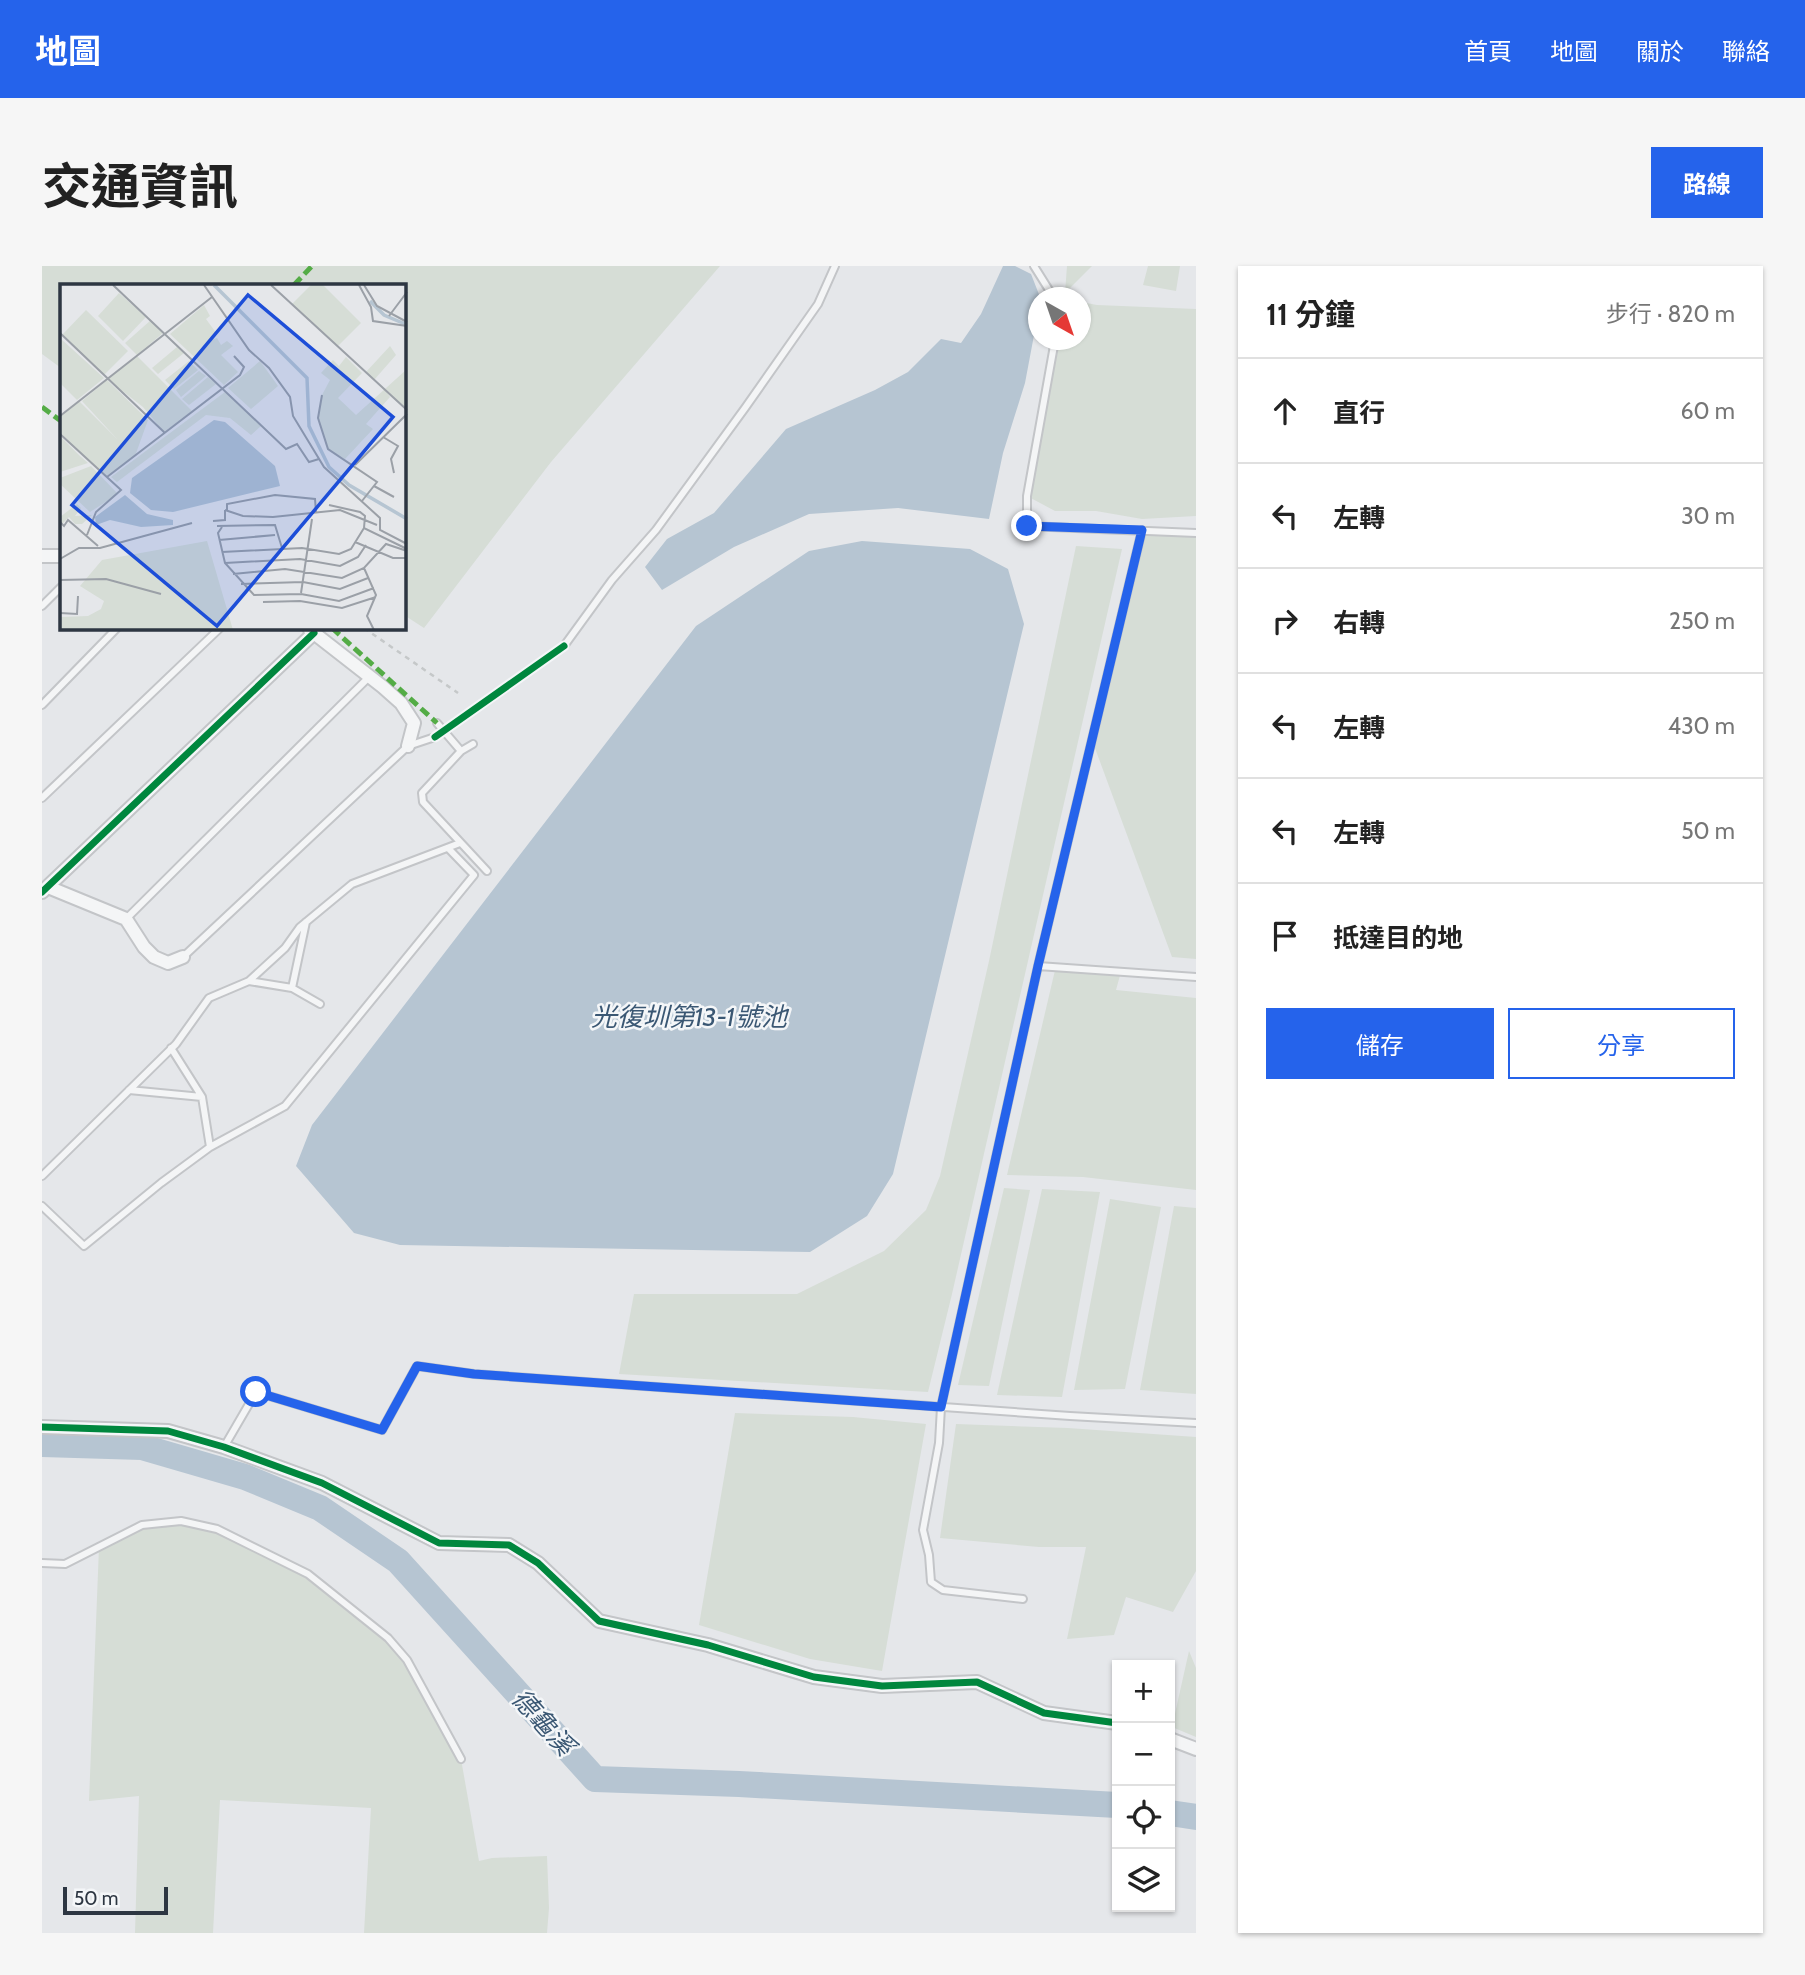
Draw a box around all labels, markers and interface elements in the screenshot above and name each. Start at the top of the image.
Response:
text: 地圖 [35,31,101,71]
text: 首頁 [1464,37,1512,66]
text: 地圖 [1550,37,1598,66]
text: 關於 [1636,37,1684,66]
text: 聯絡 [1722,37,1770,66]
button: 路線 [1651,147,1763,218]
text: 交通資訊 [42,157,238,216]
inset map [60,284,406,630]
north arrow [1028,287,1091,350]
text: 11 分鐘 [1266,296,1355,333]
text: 步行 · 820 m [1606,300,1735,328]
icon: ahead [1266,392,1304,430]
text: 直行 [1333,397,1385,429]
text: 60 m [1681,397,1735,425]
icon: left [1266,497,1304,535]
text: 左轉 [1333,502,1385,534]
text: 30 m [1681,502,1735,530]
route end [1011,510,1042,541]
icon: right [1266,602,1304,640]
text: 右轉 [1333,607,1385,639]
text: 250 m [1669,607,1735,635]
icon: left [1266,707,1304,745]
text: 左轉 [1333,712,1385,744]
text: 430 m [1668,712,1735,740]
icon: left [1266,812,1304,850]
text: 左轉 [1333,817,1385,849]
text: 50 m [1681,817,1735,845]
icon: arrive [1266,917,1304,955]
text: 抵達目的地 [1333,922,1463,954]
water label: 光復圳第13-1號池 [591,1001,790,1033]
button: 儲存 [1266,1008,1494,1079]
button: 分享 [1508,1008,1735,1079]
route start [240,1376,271,1407]
map controls [1112,1660,1175,1912]
button: + [1112,1660,1175,1723]
water label: 德龜溪 [505,1682,584,1765]
button: − [1112,1723,1175,1786]
button: locate [1112,1786,1175,1849]
button: layers [1112,1849,1175,1912]
scale bar [63,1884,168,1916]
text: 50 m [74,1887,118,1910]

